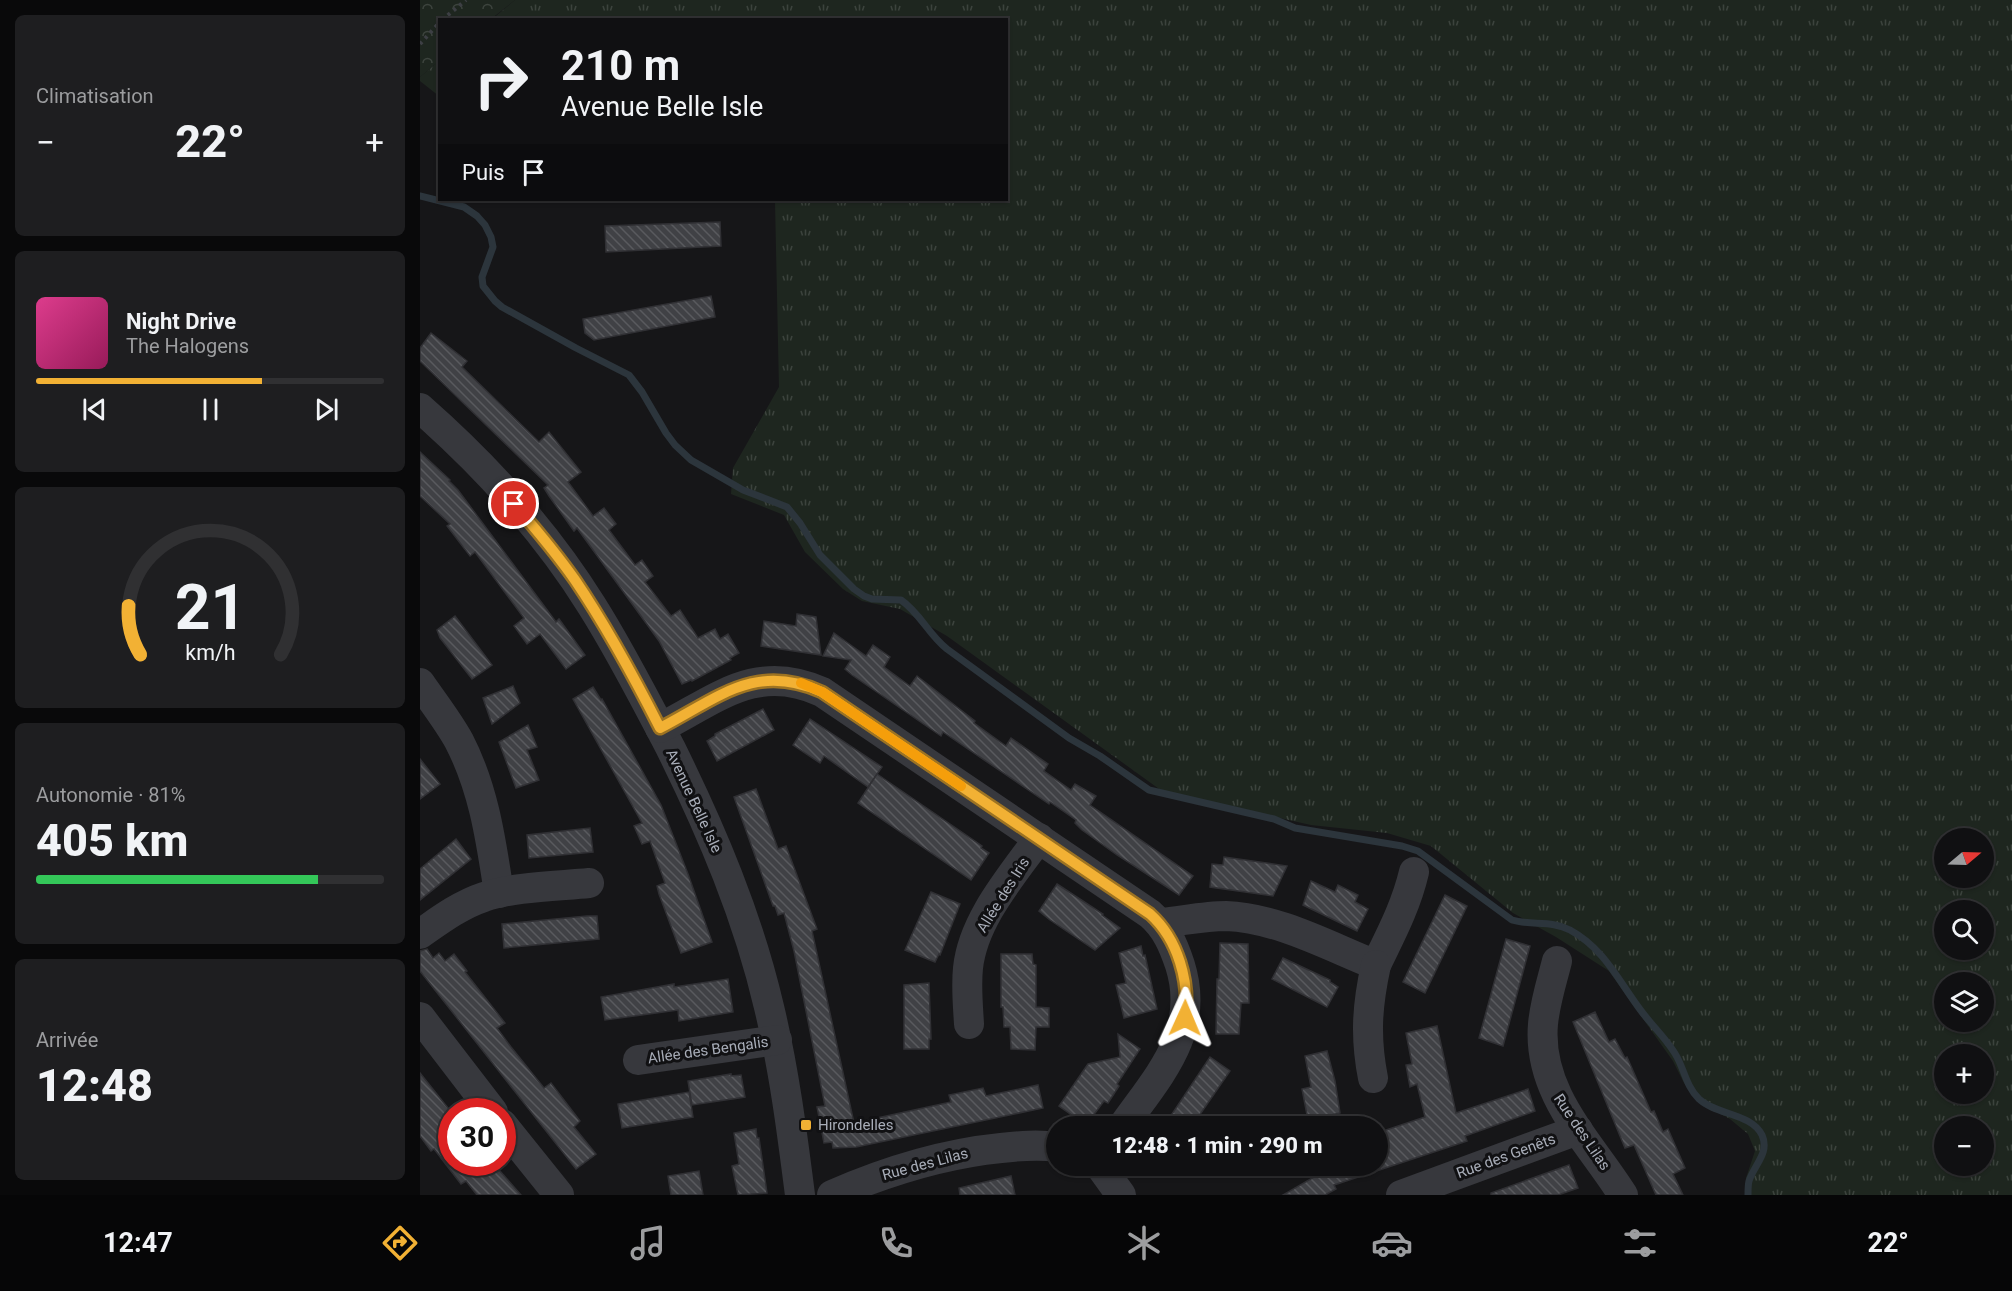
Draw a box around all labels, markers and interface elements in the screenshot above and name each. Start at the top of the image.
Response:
text: 210 m [561,41,680,90]
icon: right [462,42,540,120]
text: Climatisation [36,84,154,108]
text: Avenue Belle Isle [561,91,763,123]
text: 22° [175,115,245,168]
text: − [36,123,55,162]
text: + [365,123,384,162]
icon: arrive [517,156,550,189]
text: Puis [462,160,505,185]
text: Night Drive [126,309,236,334]
text: The Halogens [126,334,249,358]
icon: previous [78,393,111,426]
icon: pause [194,393,227,426]
icon: next [310,393,343,426]
pin [488,478,539,529]
icon: arrive [497,487,530,520]
text: 21 [174,571,246,644]
text: km/h [185,640,235,665]
street label: Avenue Belle Isle [662,746,726,856]
text: Autonomie · 81% [36,783,185,807]
text: 405 km [36,814,188,867]
north arrow [1934,828,1994,888]
map controls [1934,828,1994,1176]
street label: Allée des Iris [973,854,1033,936]
button: search [1934,900,1994,960]
button: layers [1934,972,1994,1032]
position arrow [1153,986,1217,1050]
text: Arrivée [36,1028,98,1052]
street label: Allée des Bengalis [646,1033,770,1067]
button: + [1934,1044,1994,1104]
text: 12:48 [36,1059,153,1112]
street label: Rue des Lilas [1550,1090,1614,1174]
speed limit sign: 30 [438,1098,516,1176]
place label: Hirondelles [818,1116,894,1134]
button: − [1934,1116,1994,1176]
marker: Hirondelles [799,1118,813,1132]
street label: Rue des Genêts [1454,1130,1558,1182]
text: 12:48 · 1 min · 290 m [1112,1133,1322,1158]
street label: Rue des Lilas [880,1144,970,1184]
icon: directions [379,1222,421,1264]
icon: music [627,1222,669,1264]
icon: phone [875,1222,917,1264]
icon: climate [1123,1222,1165,1264]
icon: car [1371,1222,1413,1264]
icon: filters [1619,1222,1661,1264]
text: 12:47 [103,1227,173,1259]
text: 22° [1867,1227,1909,1259]

